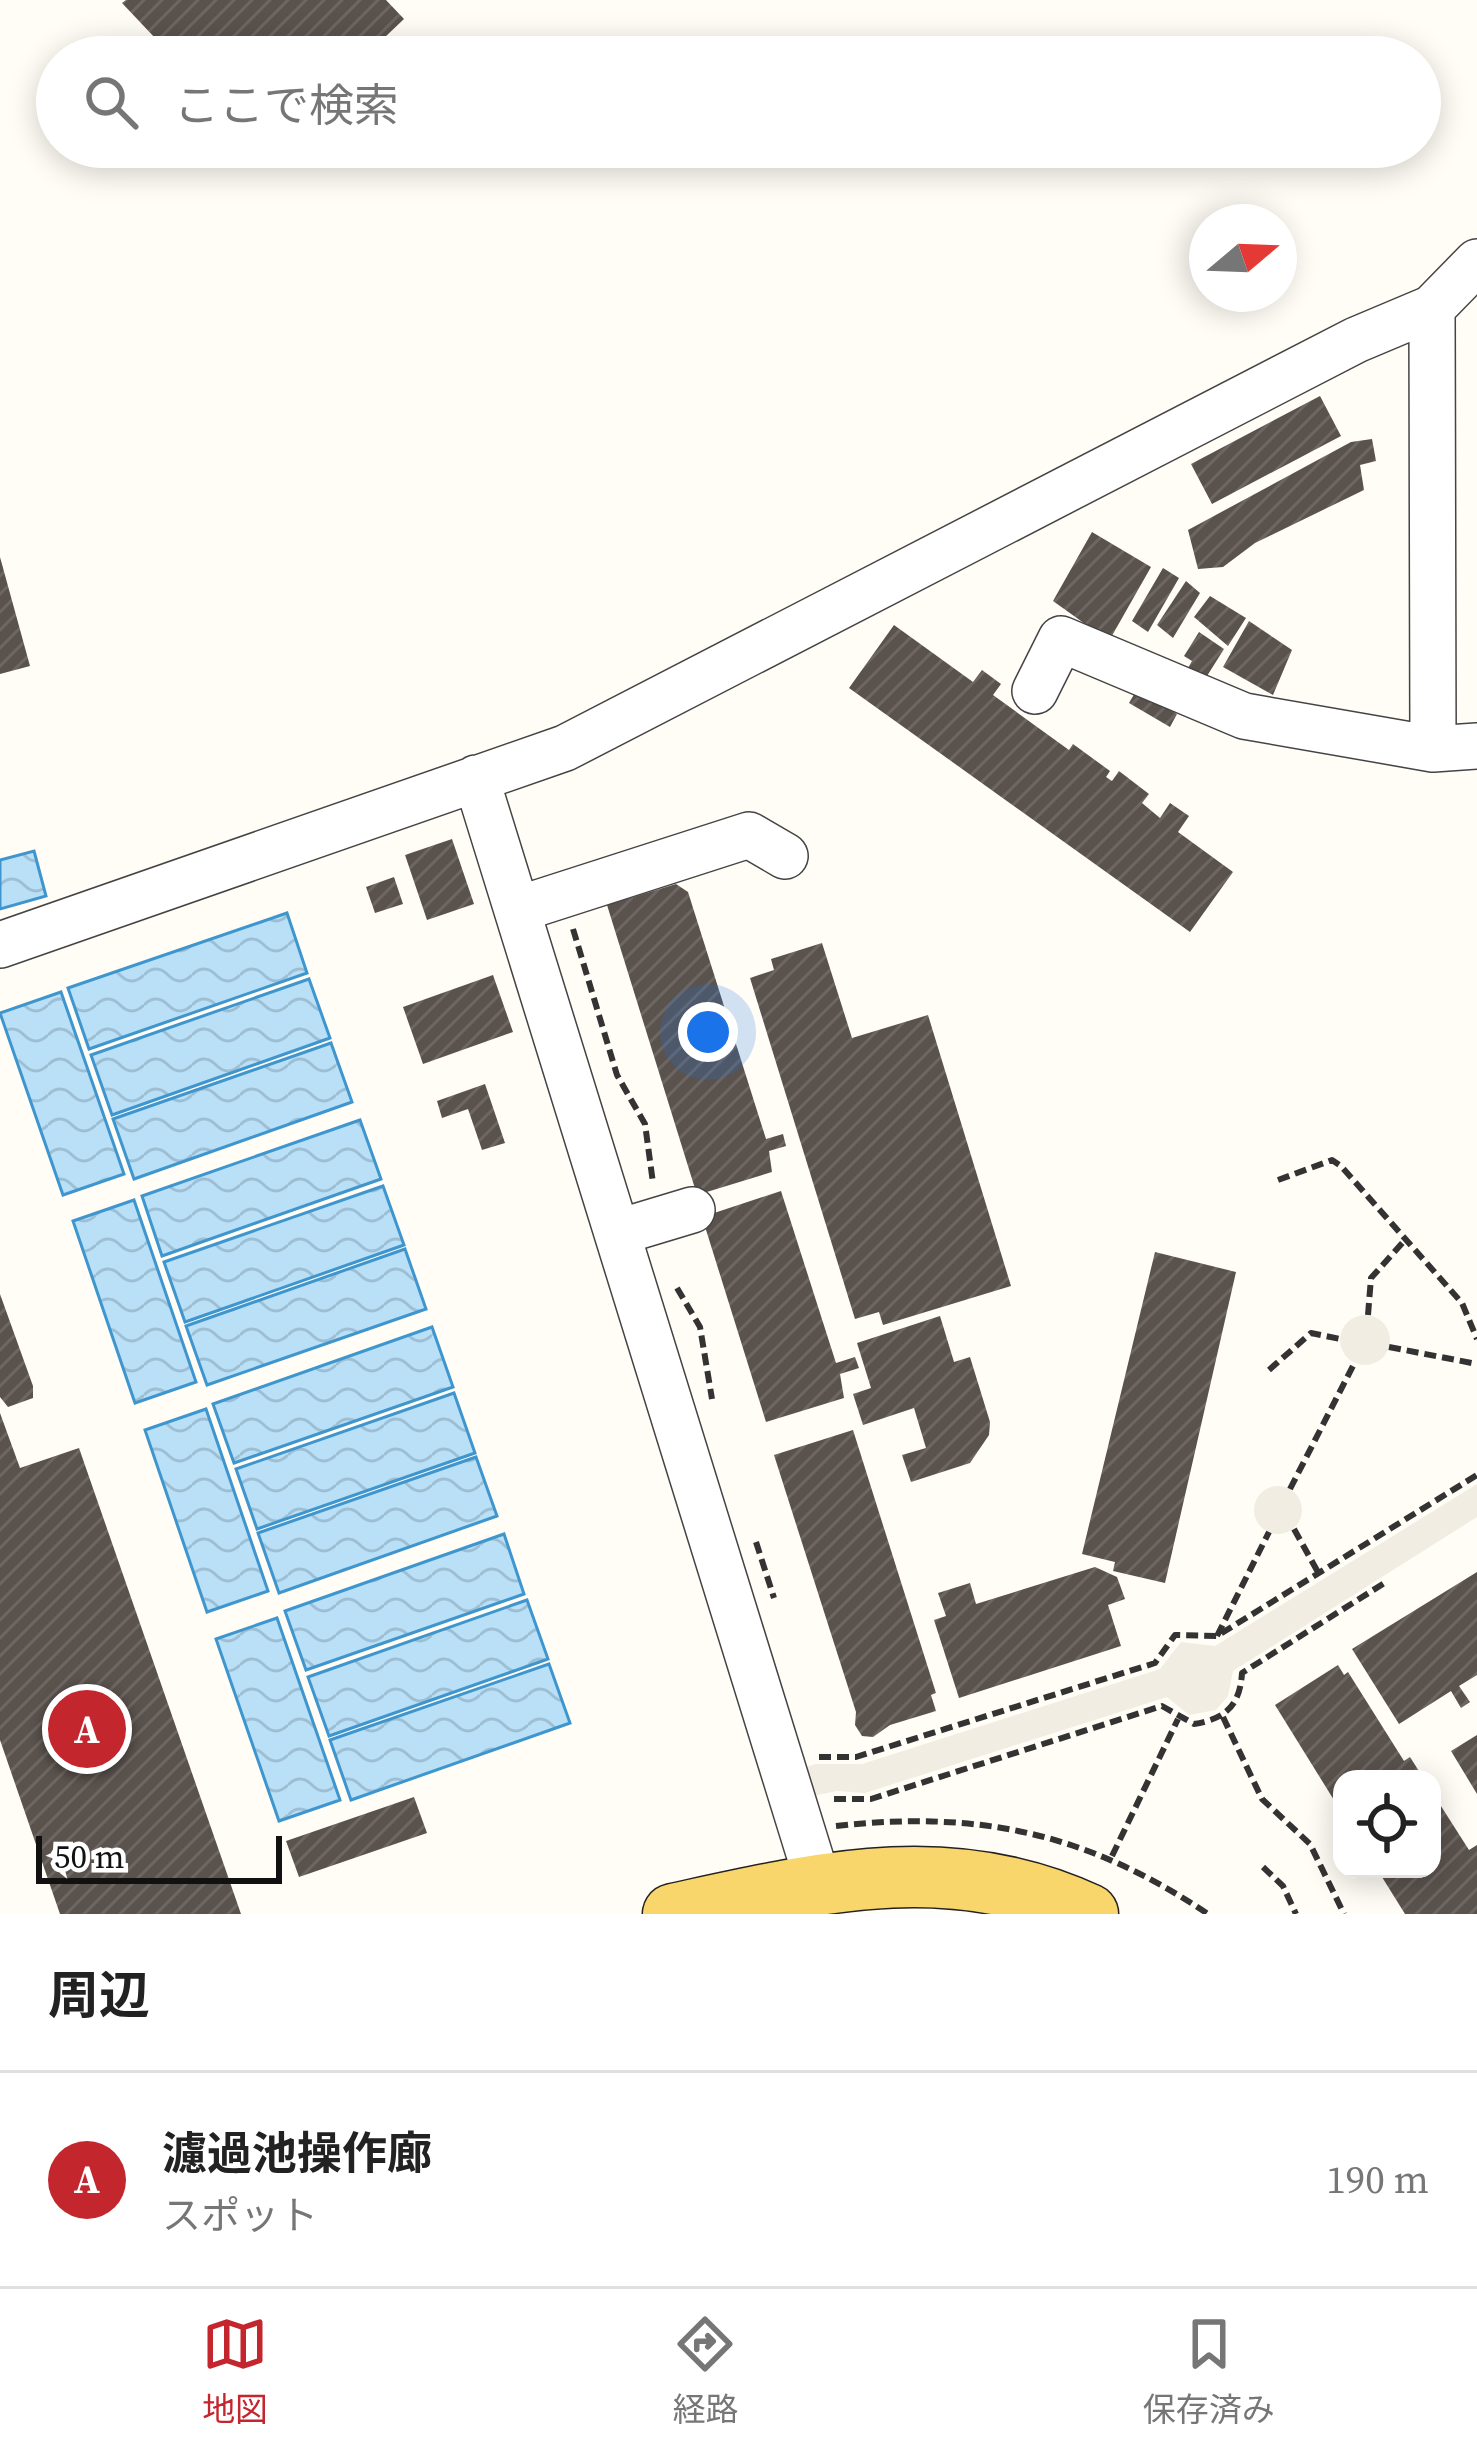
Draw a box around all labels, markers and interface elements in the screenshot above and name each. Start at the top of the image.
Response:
search box [36,36,1441,168]
icon: search [78,69,144,135]
text: ここで検索 [174,74,399,136]
north arrow [1189,204,1297,312]
your location [678,1002,738,1062]
pin: A [48,1684,126,1774]
map controls [1333,1770,1441,1878]
button: locate [1333,1770,1441,1878]
scale bar [36,1830,282,1883]
text: 50 m [54,1834,124,1879]
text: 周辺 [48,1960,150,2030]
text: 濾過池操作廊 [162,2122,432,2184]
text: A [74,2153,100,2206]
text: 190 m [1326,2153,1429,2206]
text: スポット [162,2189,318,2242]
tab: 地図 [202,2311,268,2432]
tab: 経路 [672,2311,738,2432]
tab: 保存済み [1143,2311,1275,2432]

